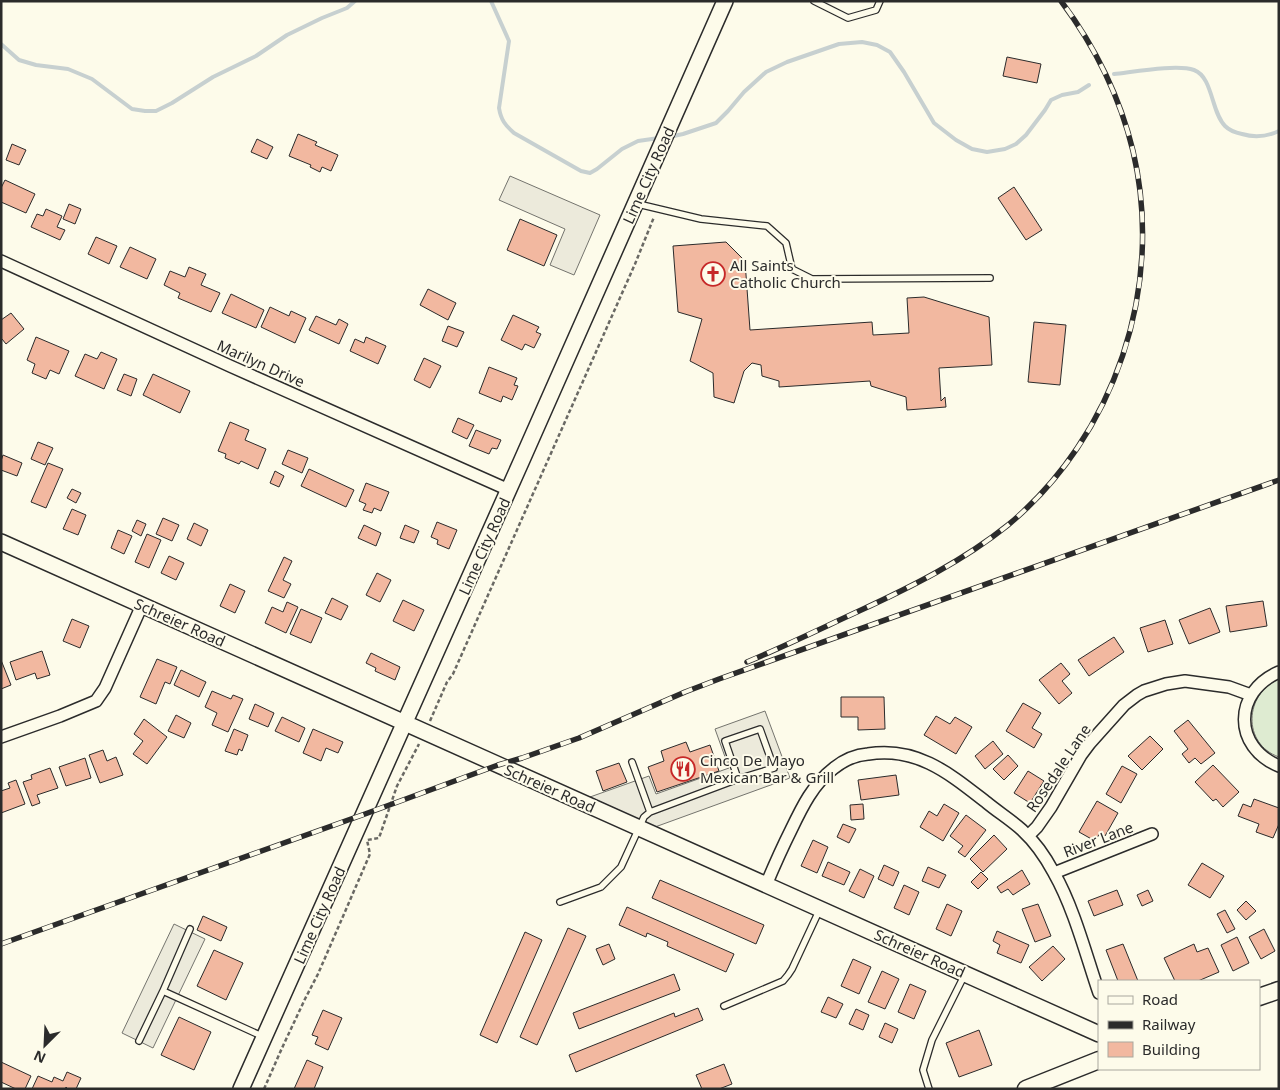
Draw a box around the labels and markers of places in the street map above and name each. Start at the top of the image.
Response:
place label: All Saints Catholic Church [730,255,841,292]
church icon: All Saints Catholic Church [700,261,726,287]
place label: Cinco De Mayo Mexican Bar & Grill [700,750,834,787]
restaurant icon: Cinco De Mayo Mexican Bar & Grill [670,756,696,782]

